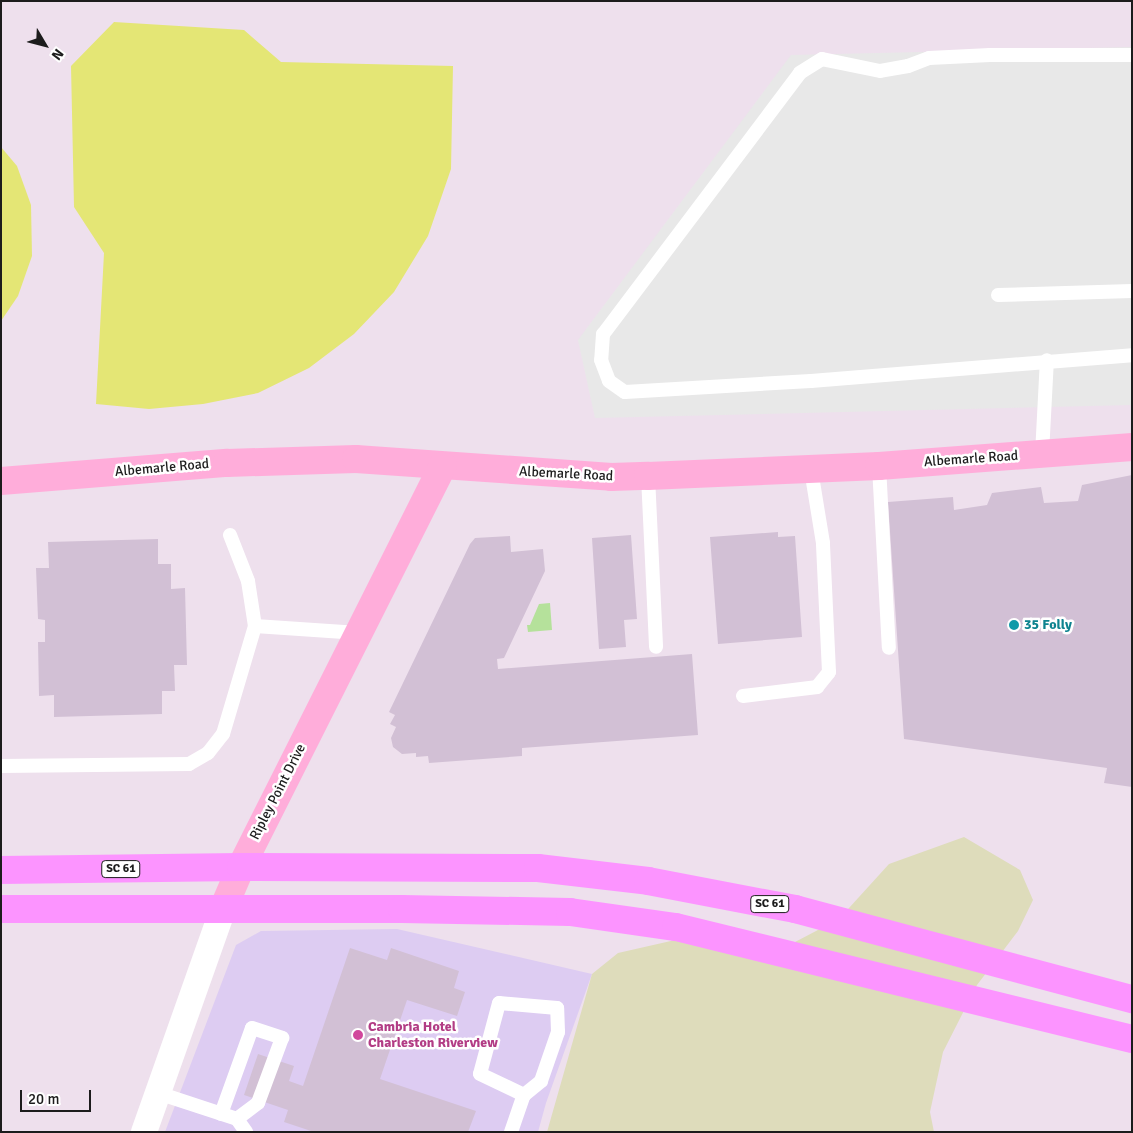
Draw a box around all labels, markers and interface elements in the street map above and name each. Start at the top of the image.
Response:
north arrow [20,20,70,70]
text: N [48,45,67,63]
street label: Albemarle Road [923,447,1019,471]
street label: Albemarle Road [114,456,210,480]
street label: Albemarle Road [518,463,614,485]
place label: 35 Folly [1024,617,1072,633]
marker: 35 Folly [1008,619,1020,631]
street label: Ripley Point Drive [247,741,309,843]
road number: SC 61 [101,860,141,879]
road number: SC 61 [750,894,790,914]
place label: Cambria Hotel Charleston Riverview [368,1019,498,1052]
marker: Cambria Hotel Charleston Riverview [352,1029,364,1041]
scale bar [22,1080,94,1112]
text: 20 m [28,1090,59,1108]

